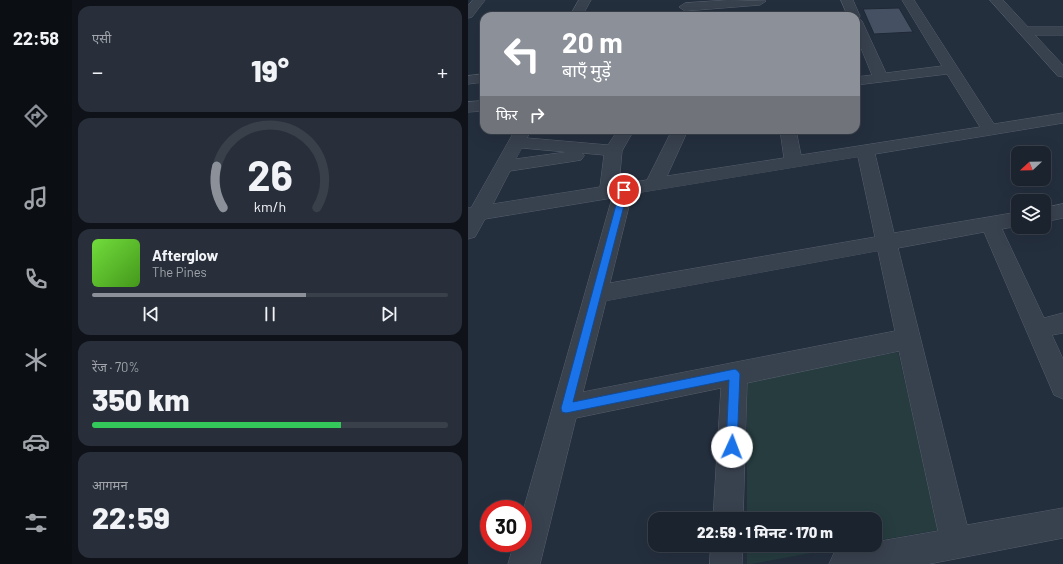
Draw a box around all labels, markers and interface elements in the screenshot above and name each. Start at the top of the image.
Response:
text: 20 m [562,25,623,59]
text: 22:58 [13,27,59,49]
icon: left [496,28,548,80]
text: एसी [92,30,111,46]
text: 19° [251,52,289,88]
text: − [92,58,103,84]
text: + [437,58,448,84]
text: बाएँ मुड़ें [562,59,611,81]
icon: directions [22,102,50,130]
icon: right [526,104,548,126]
text: फिर [496,105,518,123]
north arrow [1011,146,1051,186]
map controls [1011,146,1051,234]
text: 26 [247,149,293,199]
pin [607,173,641,207]
icon: arrive [613,179,635,201]
icon: music [22,184,50,212]
button: layers [1011,194,1051,234]
text: km/h [254,198,286,215]
text: Afterglow [152,246,218,264]
text: The Pines [152,264,207,280]
icon: phone [22,265,50,293]
icon: previous [140,303,162,325]
icon: pause [259,303,281,325]
icon: next [378,303,400,325]
icon: climate [22,346,50,374]
text: रेंज · 70% [92,359,139,375]
text: 350 km [92,381,190,417]
position arrow [711,426,753,468]
icon: car [22,428,50,456]
text: आगमन [92,477,128,493]
text: 22:59 [92,499,170,535]
speed limit sign: 30 [480,500,532,552]
icon: filters [22,509,50,537]
text: 22:59 · 1 मिनट · 170 m [697,523,833,541]

